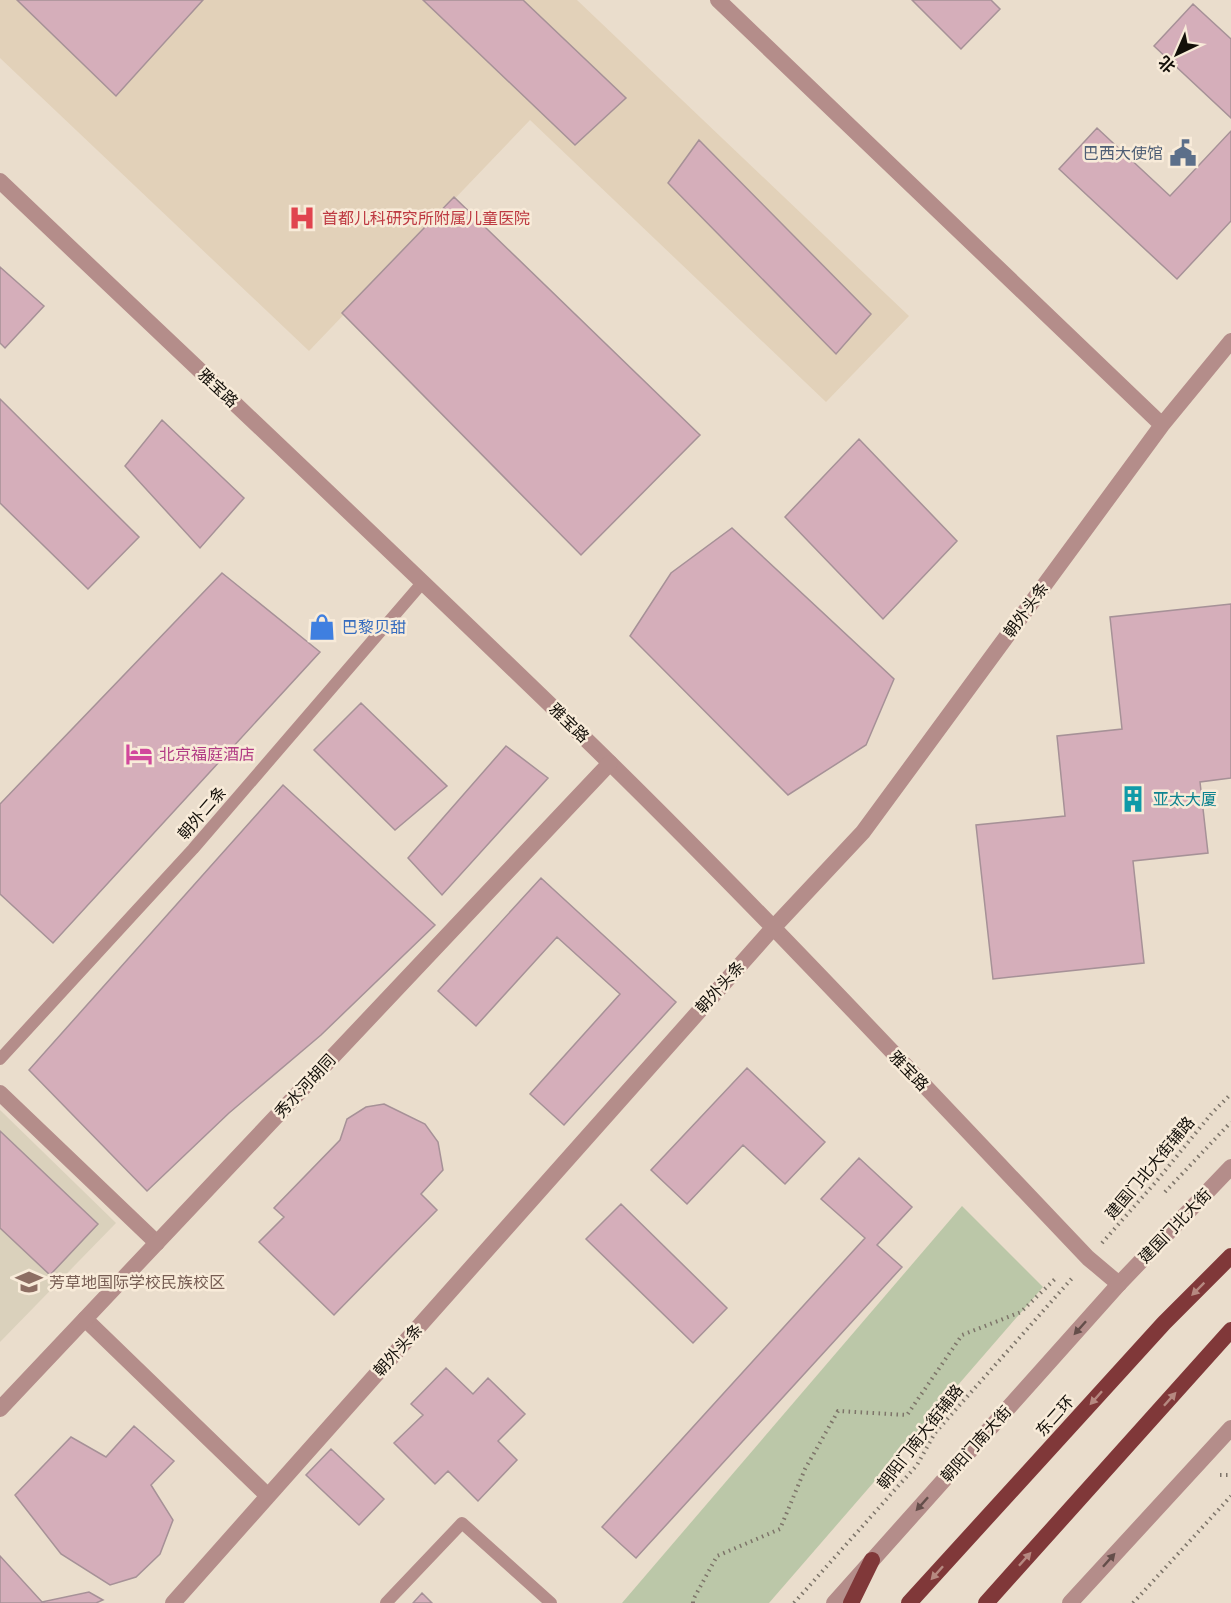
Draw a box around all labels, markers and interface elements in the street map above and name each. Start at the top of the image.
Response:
north arrow [1147,24,1207,84]
text: 北 [1154,51,1180,78]
public building icon: 巴西大使馆 [1168,138,1198,168]
place label: 巴西大使馆 [1083,143,1163,164]
hospital icon: 首都儿科研究所附属儿童医院 [287,203,317,233]
place label: 首都儿科研究所附属儿童医院 [322,208,530,229]
street label: 雅宝路 [193,364,243,412]
street label: 朝外头条 [999,578,1053,642]
shop icon: 巴黎贝甜 [307,612,337,642]
place label: 巴黎贝甜 [342,617,406,638]
street label: 雅宝路 [544,699,594,747]
hotel icon: 北京福庭酒店 [124,739,154,769]
place label: 北京福庭酒店 [159,744,255,765]
street label: 朝外二条 [173,782,231,844]
building icon: 亚太大厦 [1118,784,1148,814]
place label: 亚太大厦 [1153,789,1217,810]
street label: 朝外头条 [691,956,749,1018]
street label: 雅宝路 [885,1046,933,1096]
street label: 秀水河胡同 [270,1050,340,1122]
street label: 建国门北大街辅路 [1101,1112,1199,1224]
street label: 建国门北大街 [1134,1184,1216,1268]
school or university icon: 芳草地国际学校民族校区 [14,1267,44,1297]
place label: 芳草地国际学校民族校区 [49,1272,225,1293]
one-way arrow [1191,1282,1205,1296]
street label: 朝外头条 [369,1319,427,1381]
one-way arrow [1074,1320,1087,1335]
street label: 朝阳门南大街辅路 [872,1380,968,1494]
one-way arrow [1089,1390,1103,1405]
street label: 东二环 [1031,1391,1079,1441]
one-way arrow [1163,1392,1176,1407]
street label: 朝阳门南大街 [936,1401,1016,1487]
one-way arrow [916,1496,929,1511]
one-way arrow [1018,1552,1032,1567]
one-way arrow [1102,1553,1115,1568]
one-way arrow [931,1565,944,1580]

